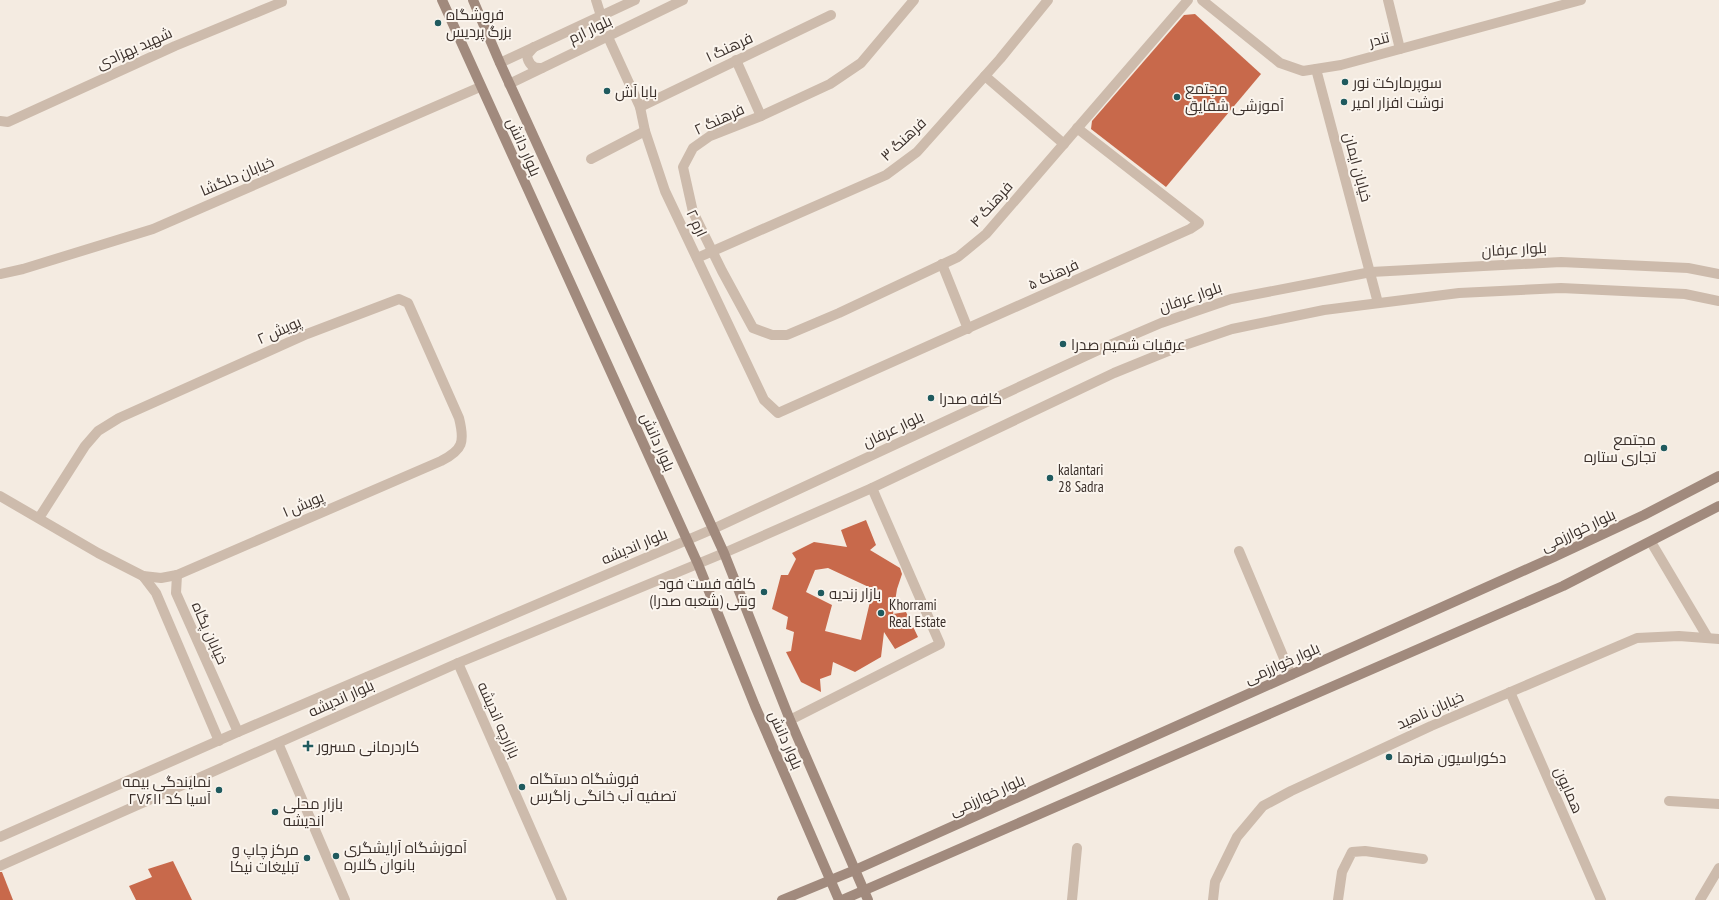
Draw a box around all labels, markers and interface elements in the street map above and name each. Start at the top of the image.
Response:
place label: فروشگاه بزرگ پردیس [446,5,512,42]
street label: بلوار ارم [565,11,615,48]
marker: فروشگاه بزرگ پردیس [433,18,443,28]
street label: شهید بهزادی [93,23,175,74]
street label: تندر [1366,27,1391,51]
street label: فرهنگ ۱ [702,28,756,66]
place label: سوپرمارکت نور [1352,73,1442,93]
marker: سوپرمارکت نور [1340,77,1350,87]
place label: مجتمع آموزشی شقایق [1185,79,1284,116]
place label: بابا آش [615,82,657,102]
marker: بابا آش [602,86,612,96]
marker: مجتمع آموزشی شقایق [1172,92,1182,102]
place label: نوشت افزار امیر [1351,93,1444,112]
marker: نوشت افزار امیر [1339,97,1349,107]
street label: فرهنگ ۲ [691,99,747,139]
street label: فرهنگ ۳ [876,113,930,165]
street label: بلوار دانش [502,115,545,180]
street label: خیابان ایمان [1339,130,1376,204]
street label: خیابان دلگشا [197,152,277,201]
street label: فرهنگ ۴ [965,177,1017,231]
street label: ارم ۲ [681,206,712,240]
street label: بلوار عرفان [1481,238,1547,261]
street label: فرهنگ ۵ [1025,254,1081,294]
street label: بلوار عرفان [1156,277,1224,318]
street label: پویش ۲ [254,312,305,349]
place label: عرقیات شمیم صدرا [1071,335,1186,355]
marker: عرقیات شمیم صدرا [1058,339,1068,349]
place label: کافه صدرا [939,389,1002,408]
marker: کافه صدرا [926,393,936,403]
street label: بلوار عرفان [859,407,927,452]
street label: بلوار دانش [636,410,679,475]
place label: مجتمع تجاری ستاره [1584,430,1656,467]
marker: مجتمع تجاری ستاره [1659,443,1669,453]
place label: kalantari 28 Sadra [1058,460,1104,496]
marker: kalantari 28 Sadra [1045,473,1055,483]
street label: پویش ۱ [279,487,327,522]
street label: بلوار خوارزمی [1538,504,1619,556]
street label: بلوار اندیشه [598,524,670,568]
place label: کافه فست فود ونتی (شعبه صدرا) [649,574,756,611]
place label: بازار زندیه [829,584,881,603]
marker: کافه فست فود ونتی (شعبه صدرا) [759,587,769,597]
marker: بازار زندیه [816,588,826,598]
place label: Khorrami Real Estate [889,595,946,631]
street label: خیابان پگاه [187,599,232,668]
marker: Khorrami Real Estate [876,608,886,618]
street label: بلوار خوارزمی [1241,638,1323,689]
street label: بلوار اندیشه [305,675,377,721]
street label: بازارچه اندیشه [473,679,524,762]
street label: خیابان ناهید [1393,687,1467,734]
street label: بلوار دانش [764,708,807,773]
place label: کاردرمانی مسرور [316,737,419,757]
marker: کاردرمانی مسرور [302,740,314,752]
place label: دکوراسیون هنرها [1397,748,1506,768]
marker: دکوراسیون هنرها [1384,752,1394,762]
street label: همایون [1549,764,1588,817]
place label: فروشگاه دستگاه تصفیه آب خانگی زاگرس [530,769,676,806]
street label: بلوار خوارزمی [946,770,1028,821]
place label: نمایندگی بیمه آسیا کد ۲۷۶۱۱ [122,772,211,808]
marker: فروشگاه دستگاه تصفیه آب خانگی زاگرس [517,782,527,792]
marker: نمایندگی بیمه آسیا کد ۲۷۶۱۱ [214,785,224,795]
place label: بازار محلی اندیشه [283,794,343,830]
marker: بازار محلی اندیشه [270,807,280,817]
place label: آموزشگاه آرایشگری بانوان گلاره [344,838,467,875]
place label: مرکز چاپ و تبلیغات نیکا [230,840,299,876]
marker: آموزشگاه آرایشگری بانوان گلاره [331,851,341,861]
marker: مرکز چاپ و تبلیغات نیکا [302,853,312,863]

